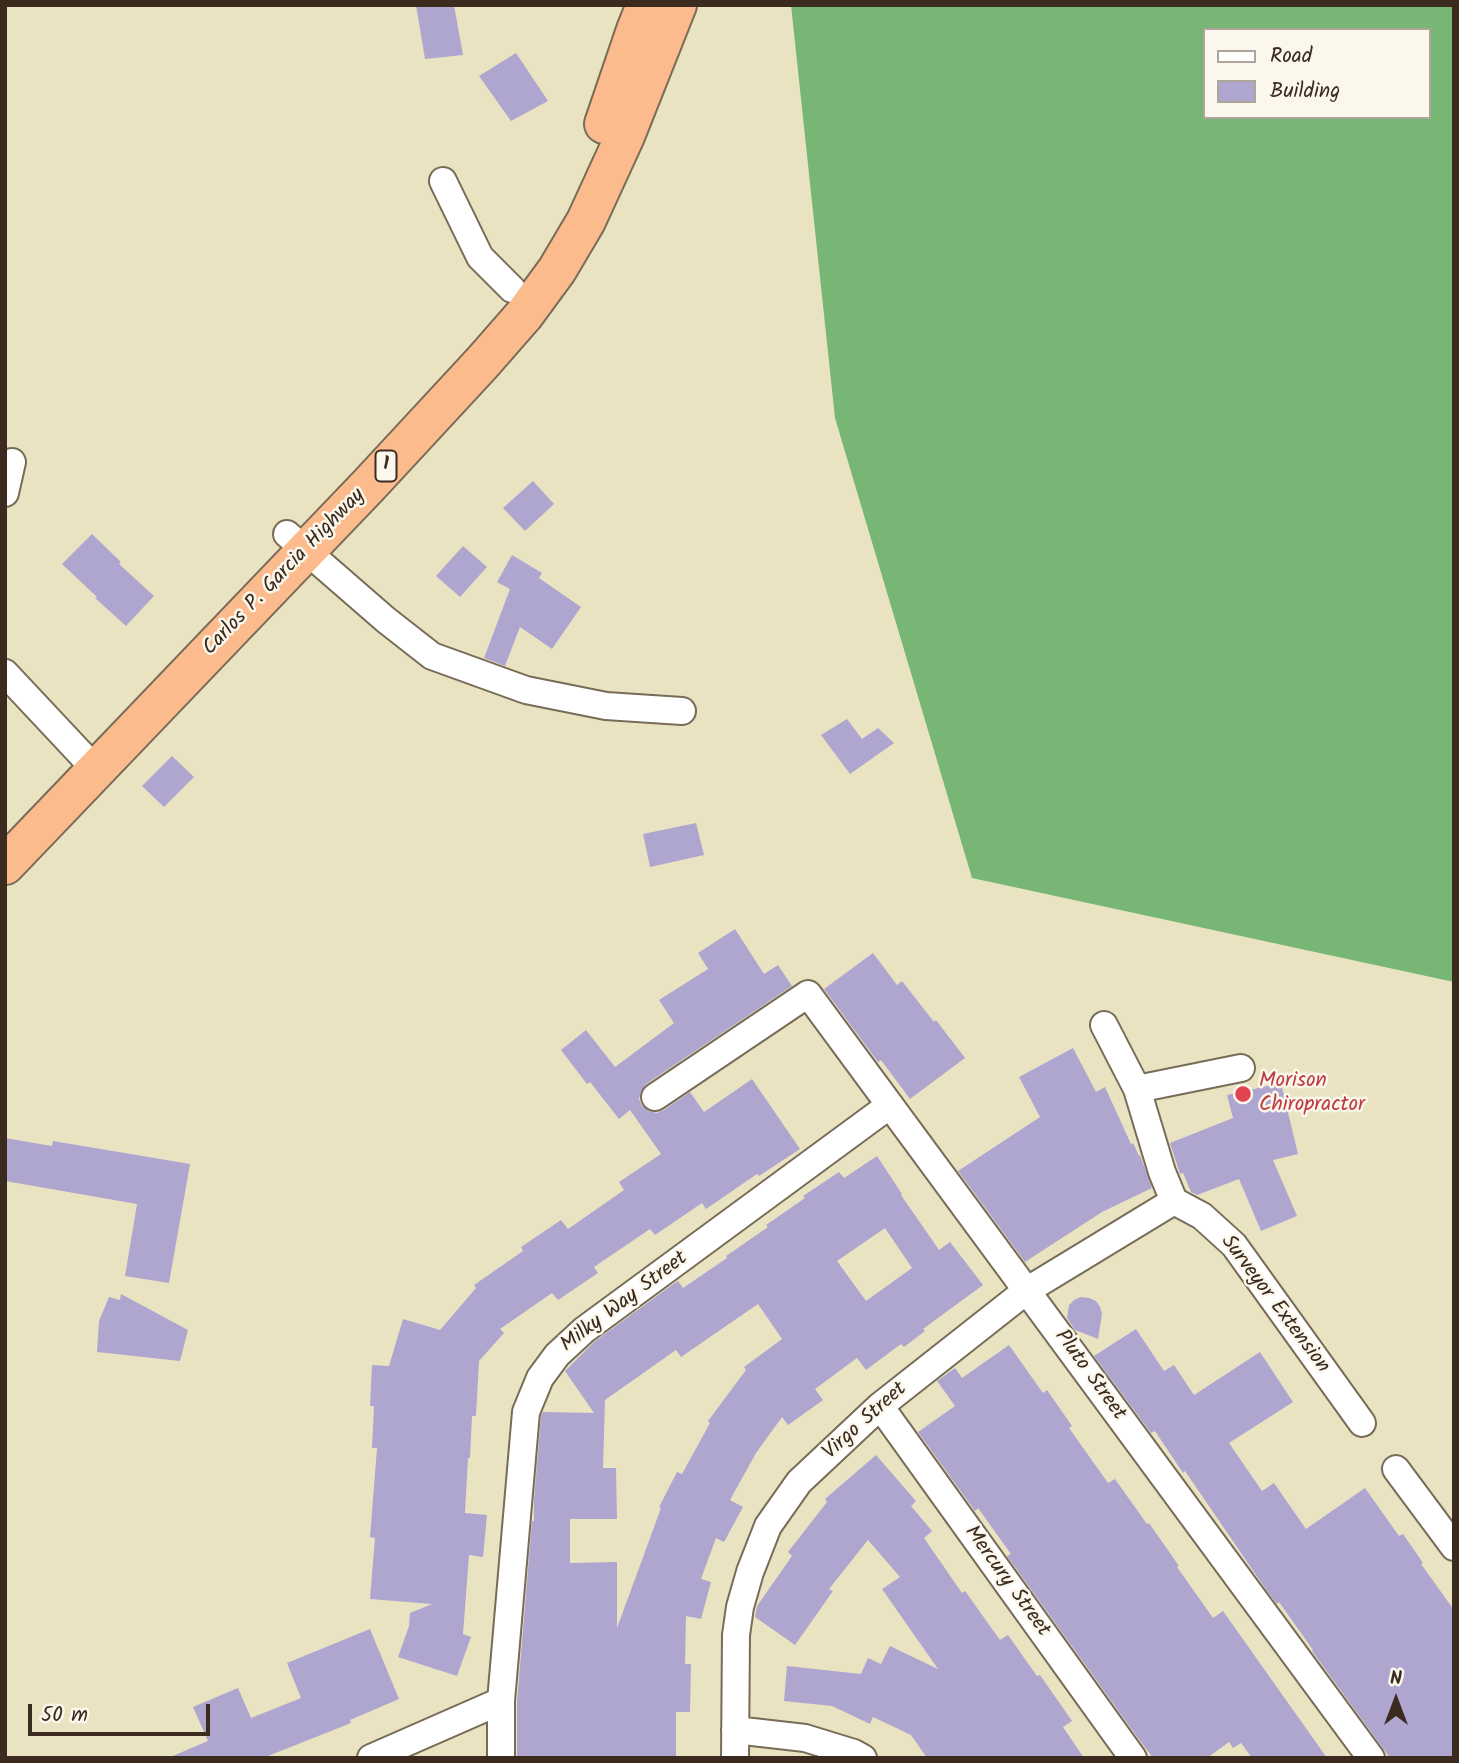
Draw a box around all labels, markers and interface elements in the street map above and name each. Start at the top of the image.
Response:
legend [1204,28,1431,119]
text: Road [1270,40,1312,73]
text: Building [1270,75,1340,108]
road number: 1 [376,450,396,481]
street label: Carlos P. Garcia Highway [199,484,371,662]
place label: Morison Chiropractor [1259,1069,1365,1119]
marker: Morison Chiropractor [1233,1084,1253,1104]
street label: Surveyor Extension [1214,1231,1334,1379]
street label: Milky Way Street [556,1247,694,1359]
street label: Pluto Street [1048,1326,1130,1426]
street label: Virgo Street [819,1378,913,1466]
street label: Mercury Street [957,1522,1055,1642]
text: N [1390,1664,1402,1694]
north arrow [1361,1665,1431,1735]
scale bar [32,1690,214,1734]
text: 50 m [41,1699,88,1732]

